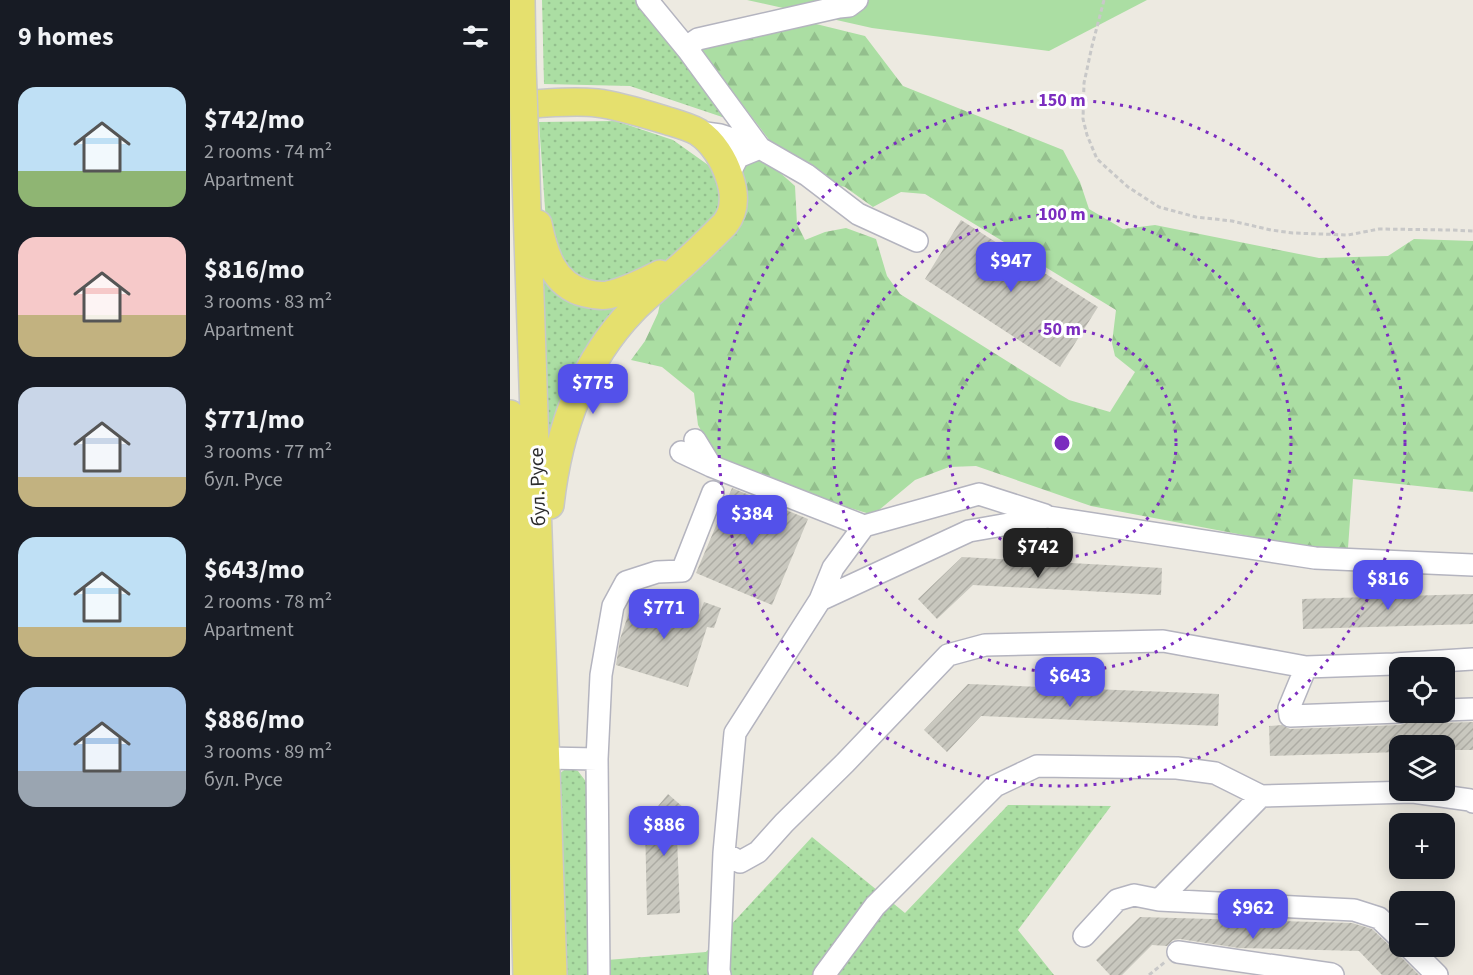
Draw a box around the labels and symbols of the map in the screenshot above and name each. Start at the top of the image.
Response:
text: 150 m [1038,88,1086,113]
text: 100 m [1038,202,1086,227]
pin: $947 [975,242,1047,293]
text: 50 m [1043,317,1081,342]
pin: $775 [557,364,629,415]
centre of rings [1052,433,1072,453]
street label: бул. Русе [523,447,553,527]
pin: $384 [716,495,788,546]
pin: $742 [1002,528,1074,579]
pin: $816 [1352,560,1424,611]
pin: $771 [628,589,700,640]
pin: $643 [1034,657,1106,708]
pin: $886 [628,806,700,857]
pin: $962 [1217,889,1289,940]

